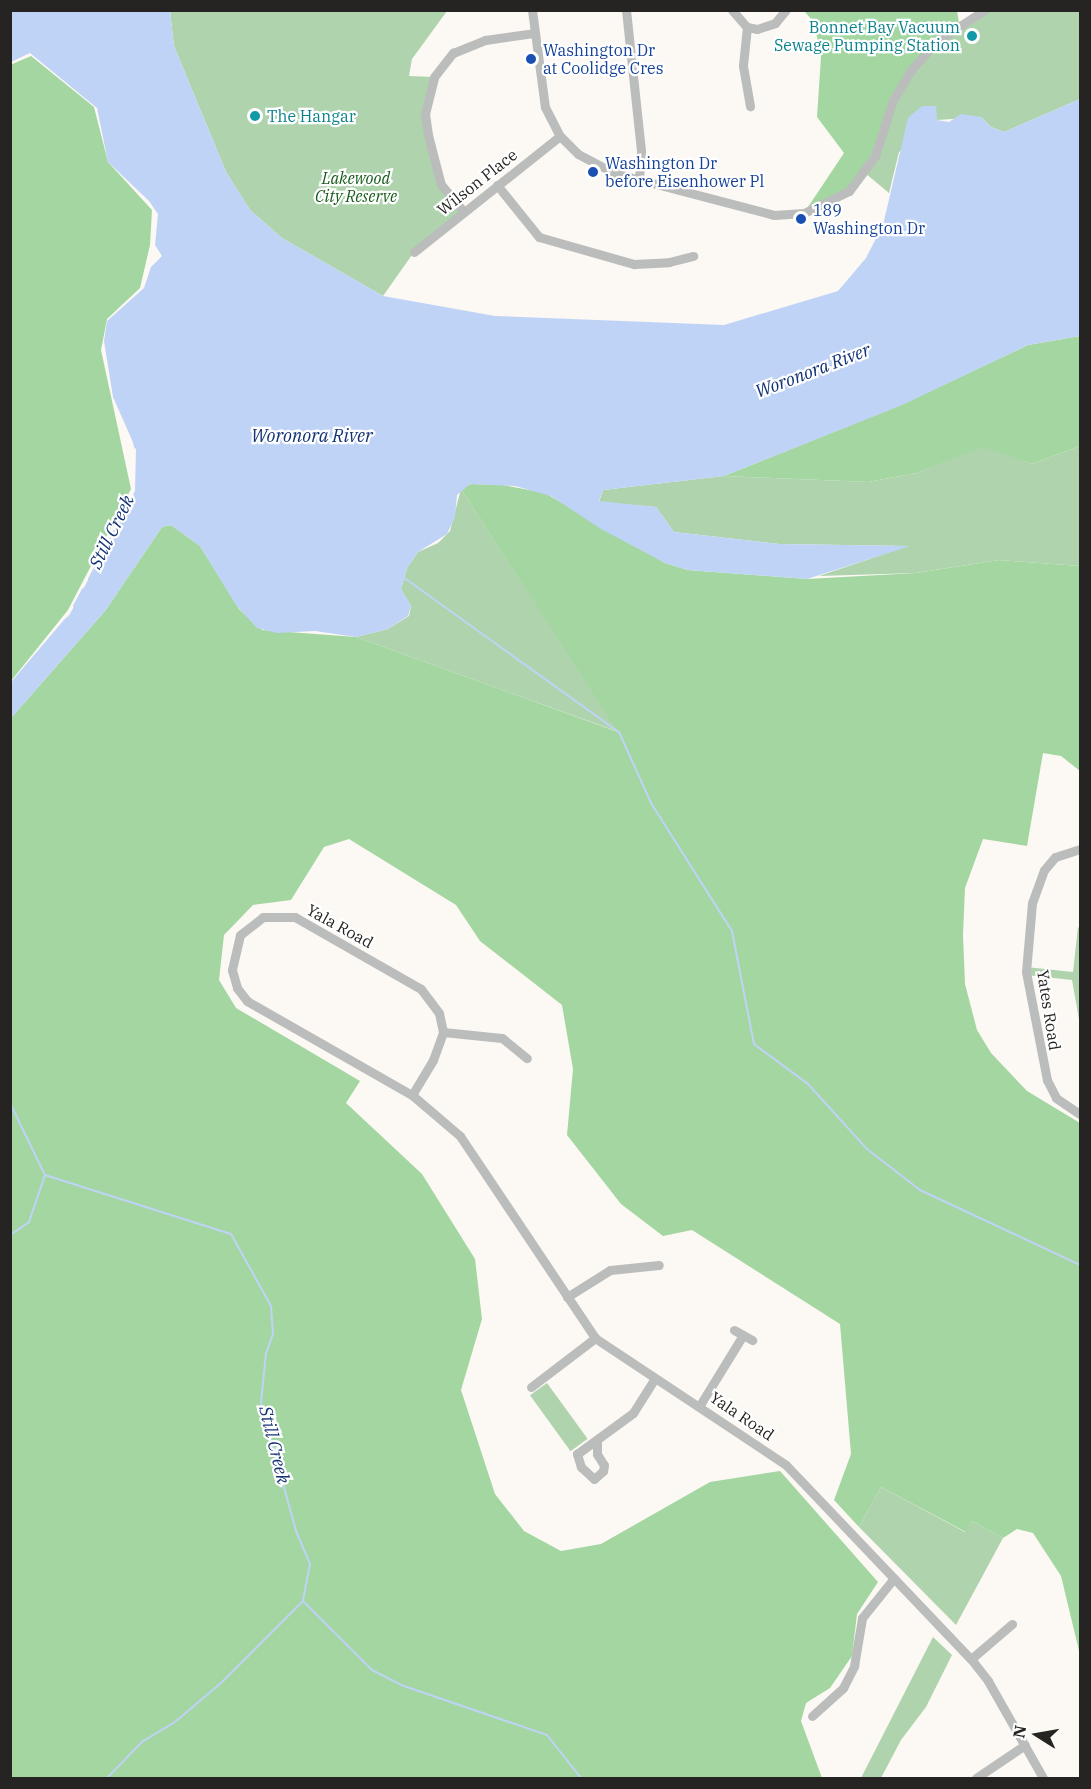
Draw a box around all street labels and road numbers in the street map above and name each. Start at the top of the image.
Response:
street label: Wilson Place [433,145,521,219]
street label: Yala Road [303,900,377,952]
street label: Yates Road [1033,968,1065,1052]
street label: Yala Road [706,1388,778,1444]

